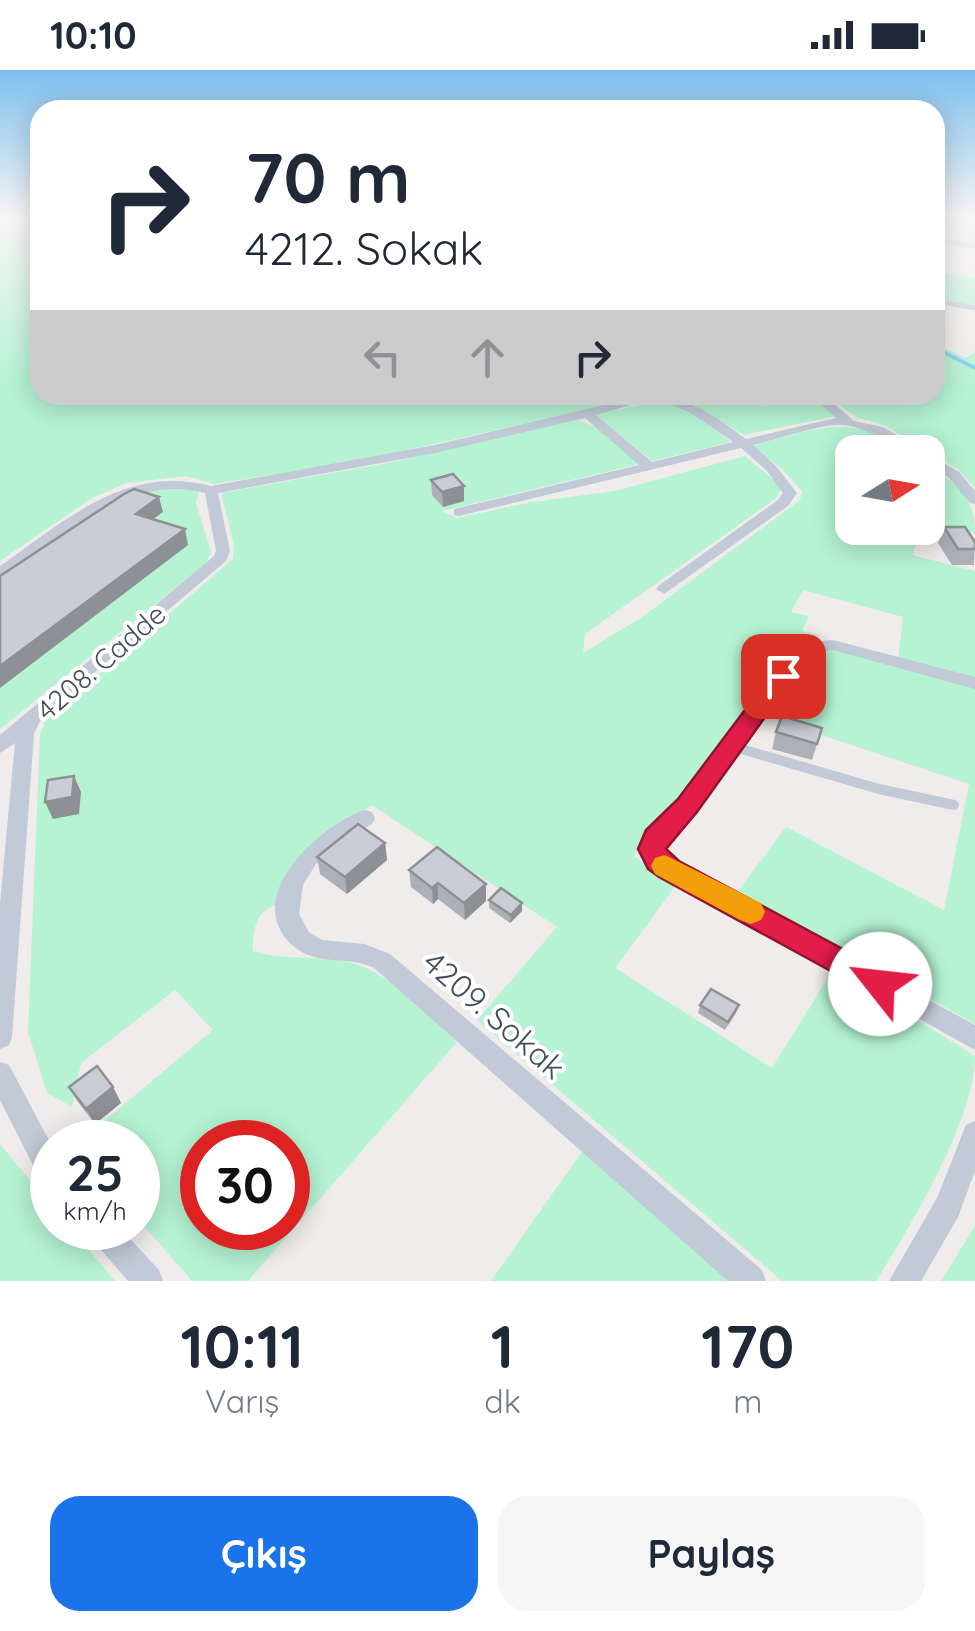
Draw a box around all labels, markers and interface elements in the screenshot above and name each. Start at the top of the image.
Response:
text: 10:10 [50,11,137,59]
text: 70 m [245,133,411,221]
icon: right [80,140,210,270]
text: 4212. Sokak [245,220,483,276]
icon: left [355,330,410,385]
icon: ahead [460,330,515,385]
icon: right [565,330,620,385]
north arrow [835,435,945,545]
map controls [835,435,945,545]
street label: 4208. Cadde [29,596,172,727]
pin [741,634,826,719]
icon: arrive [756,649,811,704]
position arrow [828,932,932,1036]
street label: 4209. Sokak [415,942,574,1087]
speed limit sign: 30 [180,1120,310,1250]
text: 25 [66,1141,124,1204]
text: km/h [63,1195,127,1226]
text: 10:11 [181,1308,304,1383]
text: 1 [491,1308,514,1383]
text: 170 [701,1308,794,1383]
text: Varış [205,1381,279,1421]
text: dk [484,1381,521,1421]
text: m [733,1381,762,1421]
button: Çıkış [50,1496,478,1611]
button: Paylaş [498,1496,925,1611]

